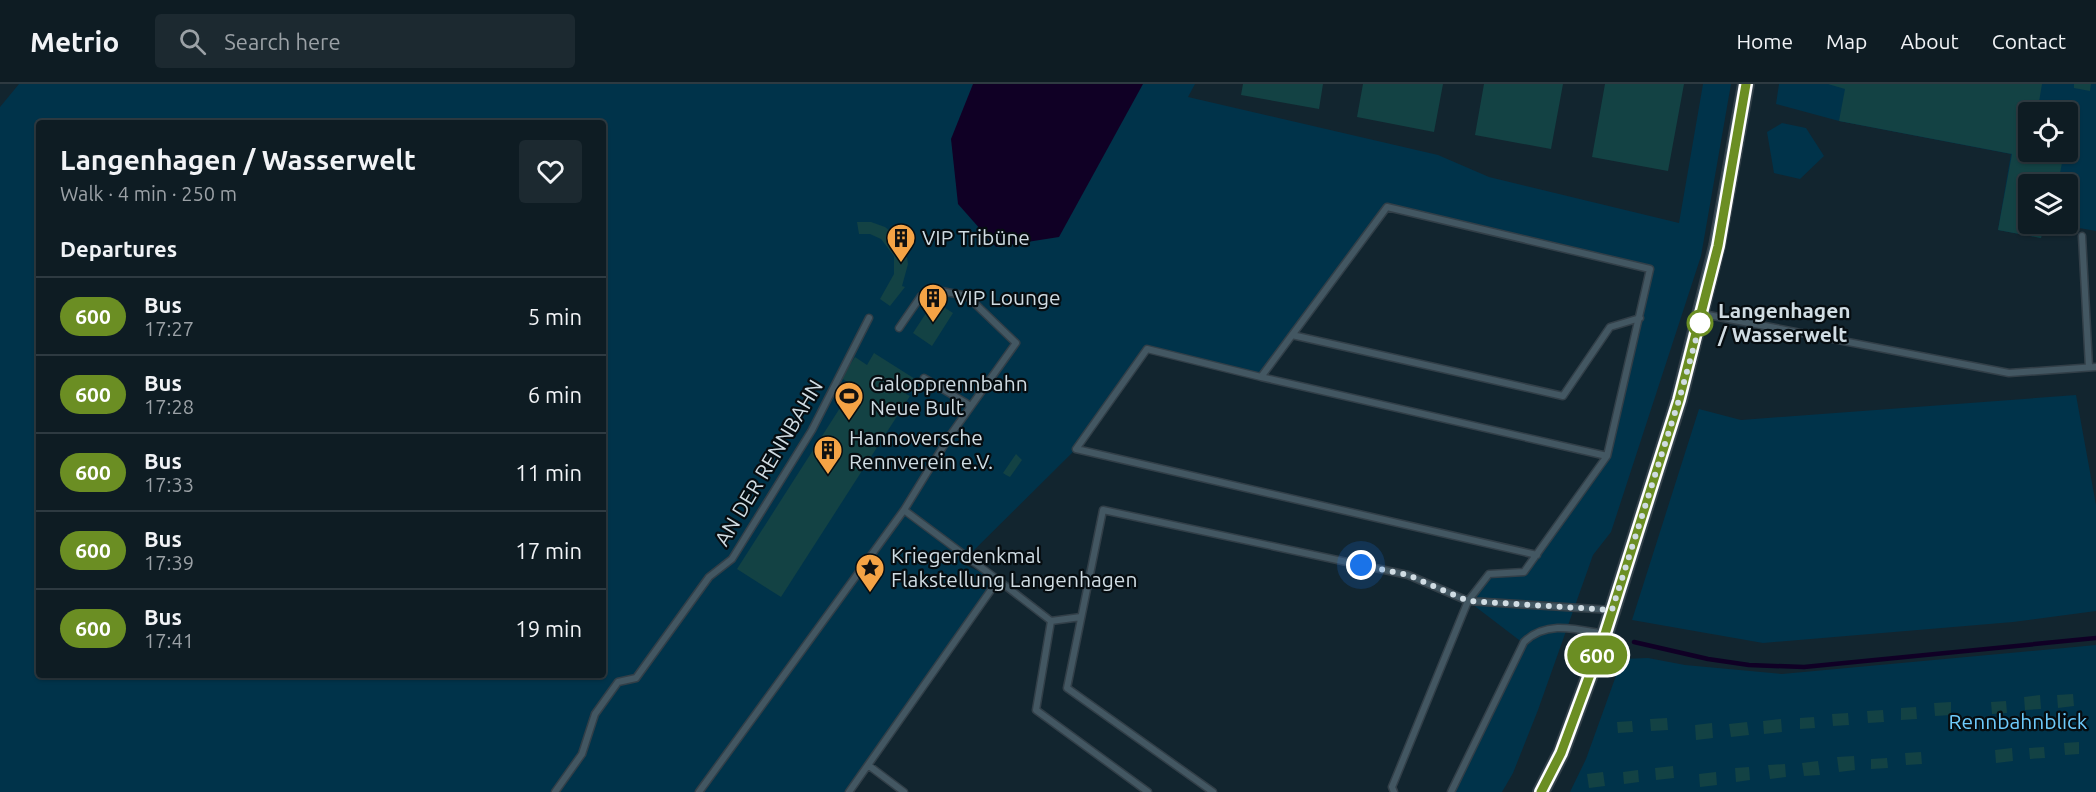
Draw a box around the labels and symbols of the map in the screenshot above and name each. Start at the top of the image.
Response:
building icon: VIP Tribüne [885,222,917,264]
place label: VIP Tribüne [922,225,1030,249]
building icon: VIP Lounge [917,282,949,324]
place label: VIP Lounge [954,285,1061,309]
place label: Langenhagen / Wasserwelt [1717,298,1851,346]
marker: Langenhagen / Wasserwelt [1687,310,1713,336]
place label: Galopprennbahn Neue Bult [870,371,1028,419]
street label: AN DER RENNBAHN [709,375,827,550]
sports icon: Galopprennbahn Neue Bult [833,380,865,422]
place label: Hannoversche Rennverein e.V. [849,425,993,473]
building icon: Hannoversche Rennverein e.V. [812,434,844,476]
place label: Kriegerdenkmal Flakstellung Langenhagen [891,543,1137,591]
your location [1346,550,1376,580]
place icon: Kriegerdenkmal Flakstellung Langenhagen [854,552,886,594]
line badge: 600 [1562,636,1632,674]
park label: Rennbahnblick [1949,709,2088,733]

